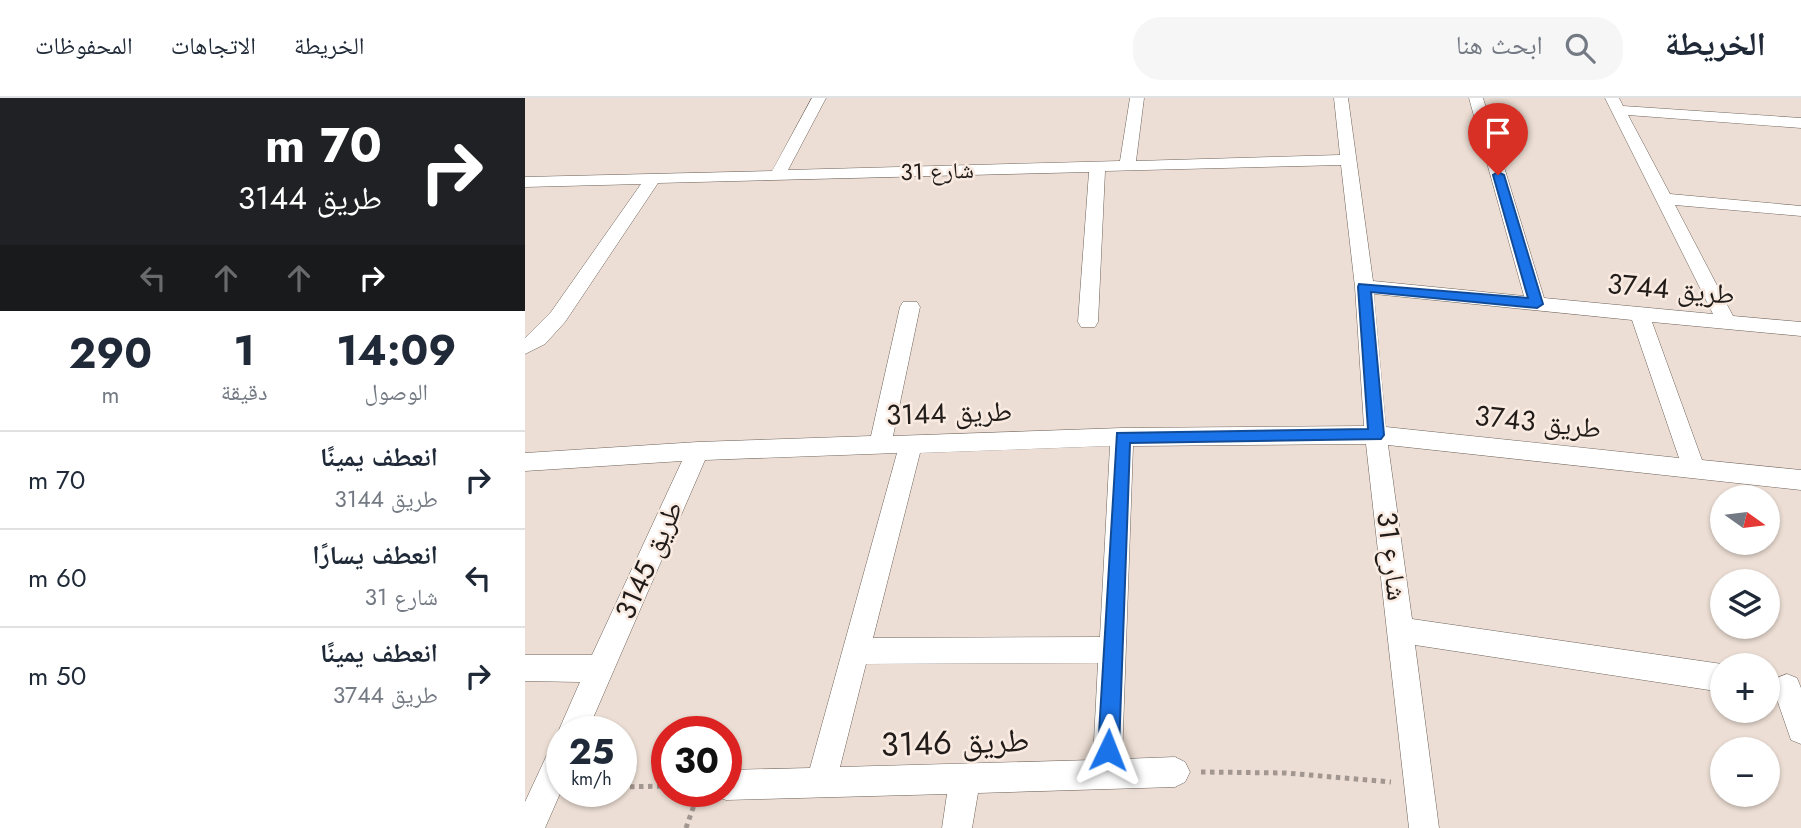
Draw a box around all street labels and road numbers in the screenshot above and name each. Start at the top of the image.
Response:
street label: شارع 31 [900,153,974,189]
street label: طريق 3744 [1605,263,1737,315]
street label: طريق 3144 [885,390,1013,436]
street label: طريق 3743 [1473,395,1603,449]
street label: طريق 3145 [605,494,693,626]
street label: شارع 31 [1366,509,1418,603]
street label: طريق 3146 [880,716,1030,768]

